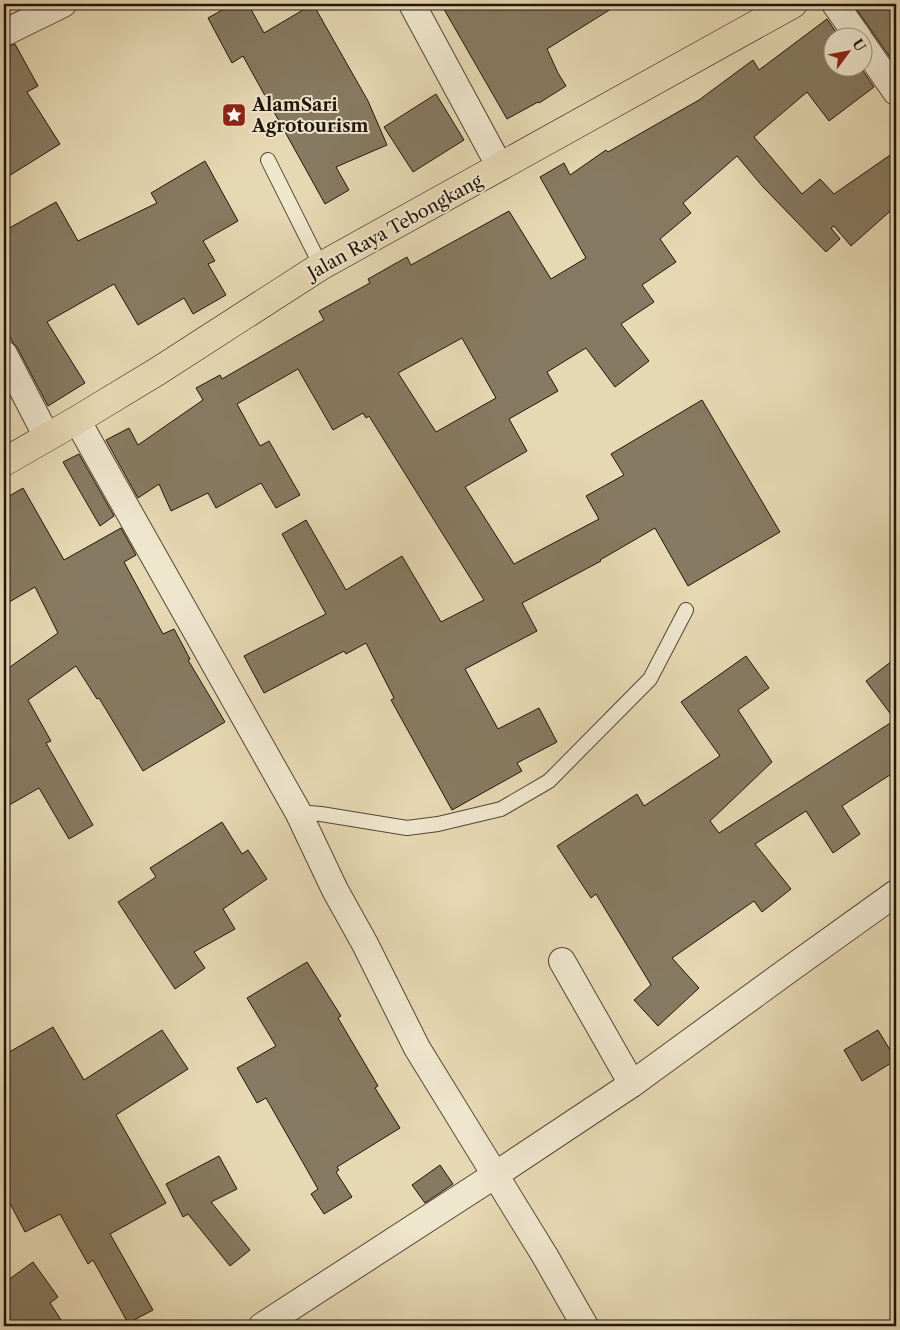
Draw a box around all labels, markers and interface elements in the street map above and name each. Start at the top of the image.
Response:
north arrow [822,28,872,78]
text: U [848,36,870,55]
place label: AlamSari Agrotourism [251,94,369,137]
place icon: AlamSari Agrotourism [221,102,247,128]
street label: Jalan Raya Tebongkang [301,169,487,286]

